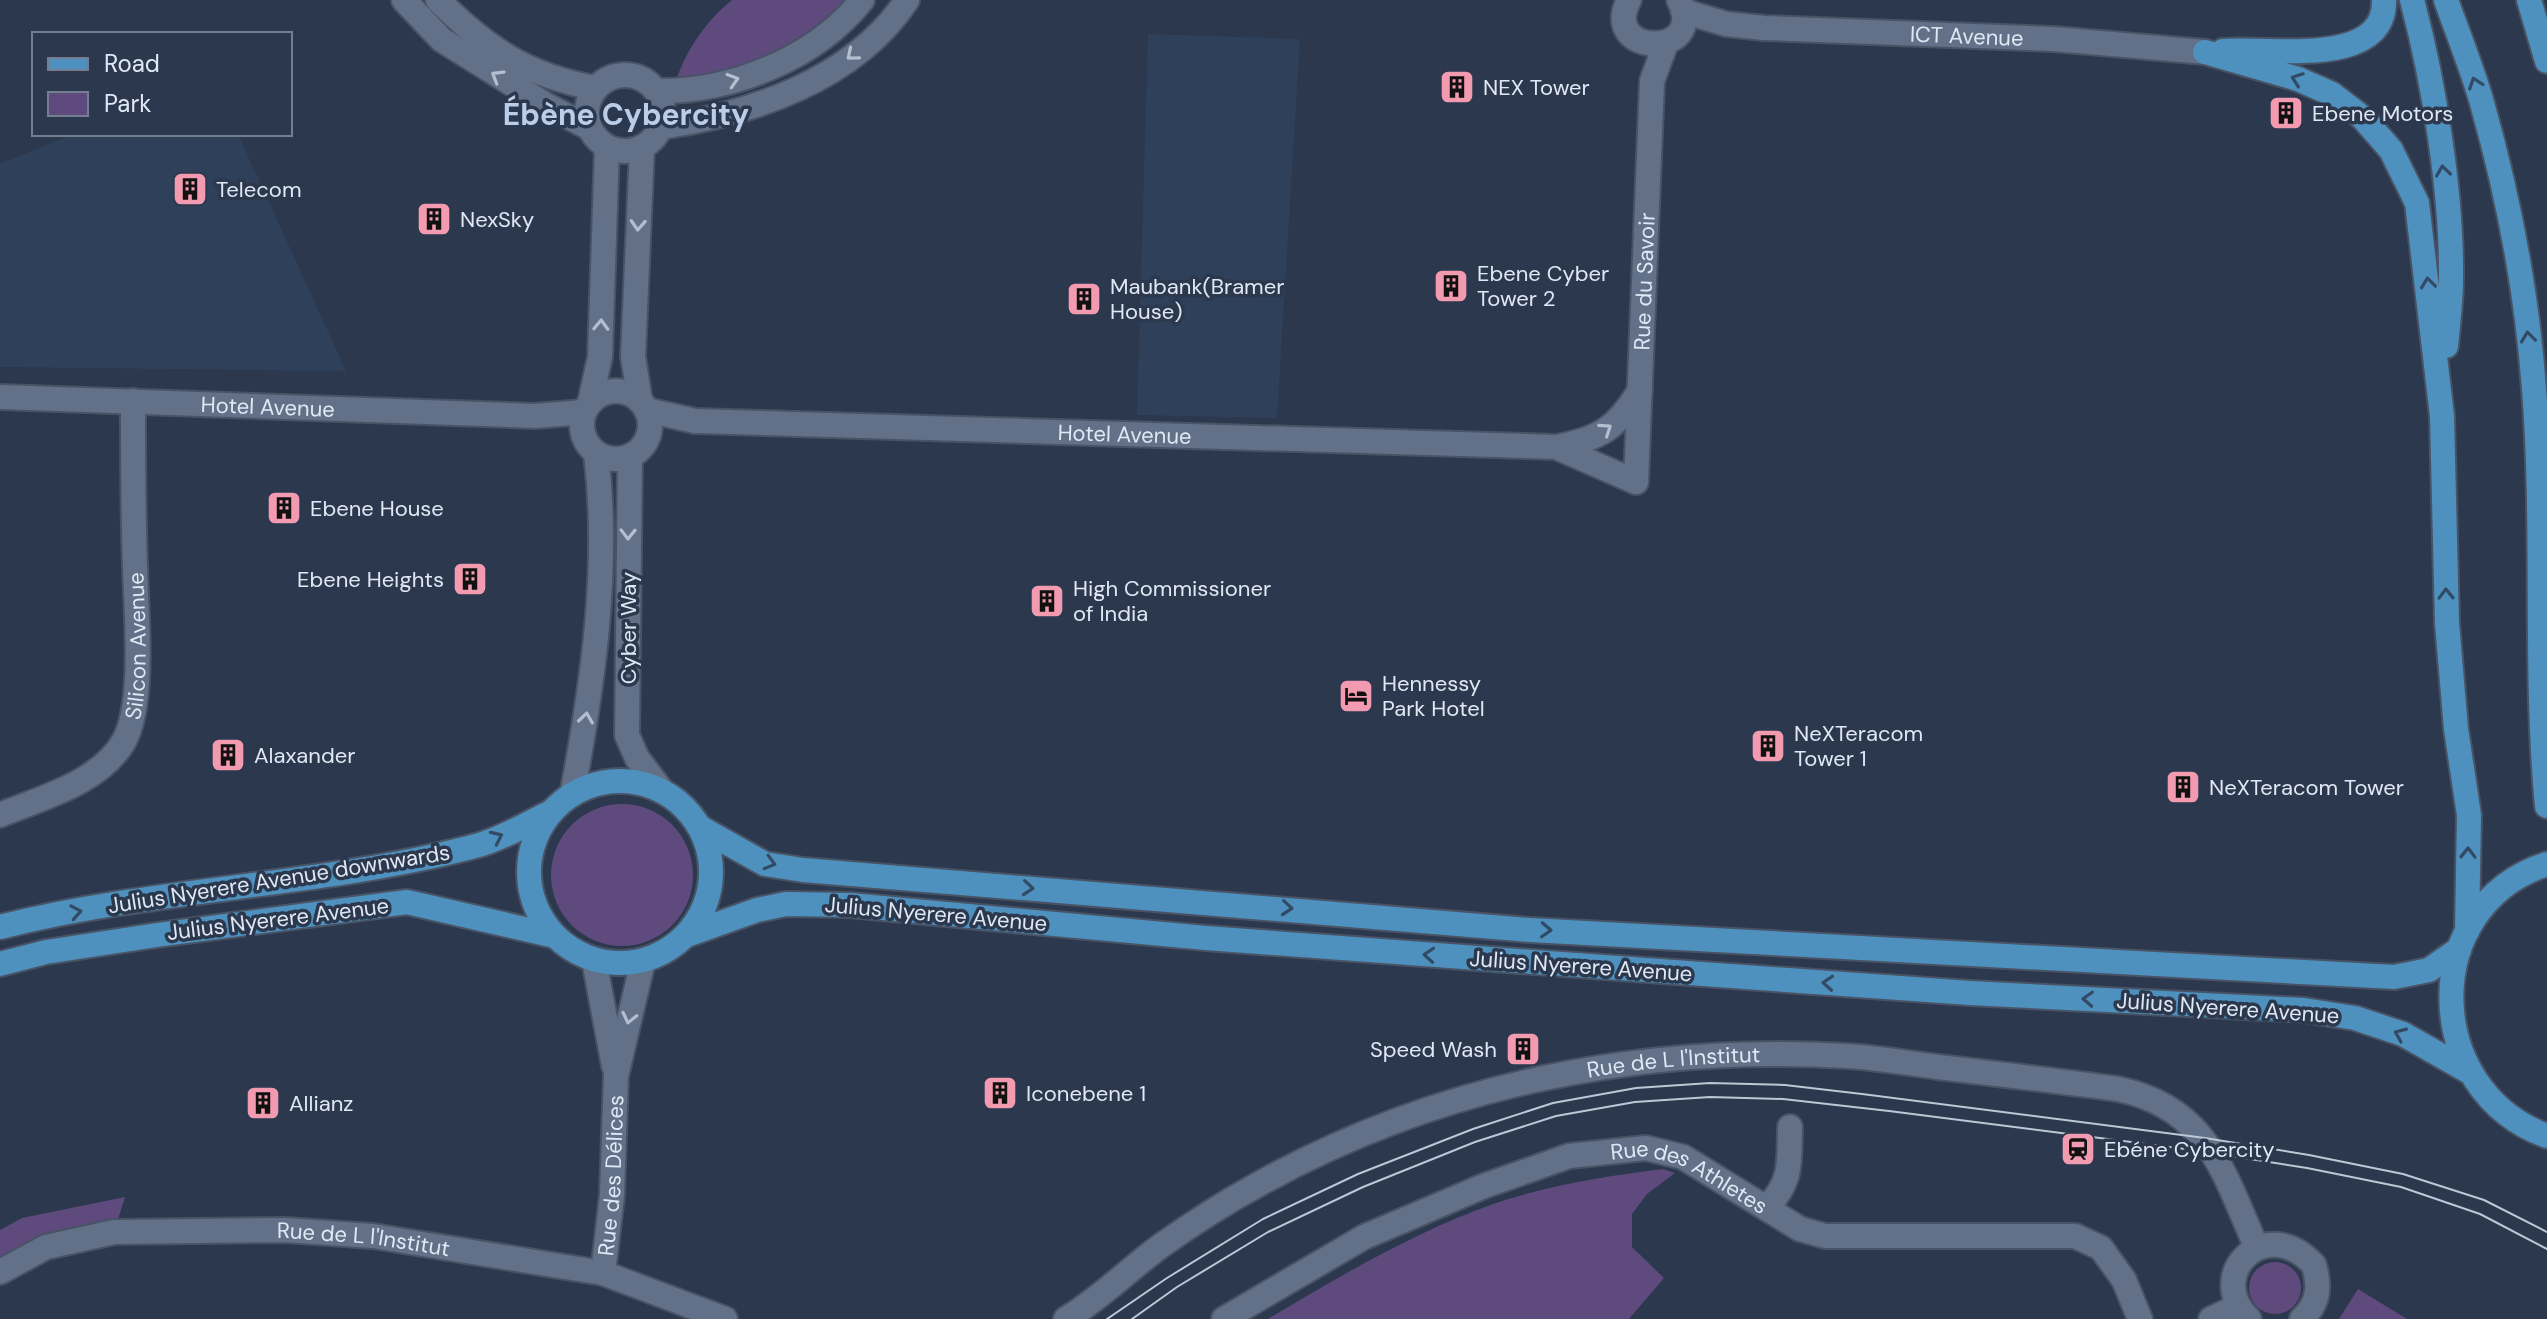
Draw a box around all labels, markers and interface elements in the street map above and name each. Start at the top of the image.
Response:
street label: ICT Avenue [1909,19,2024,52]
legend [32,32,292,136]
one-way arrow [847,45,862,60]
text: Road [104,48,160,79]
building icon: NEX Tower [1438,68,1476,106]
one-way arrow [491,70,506,86]
one-way arrow [726,73,740,89]
place label: NEX Tower [1483,73,1590,102]
one-way arrow [2290,73,2304,89]
one-way arrow [2468,77,2484,91]
text: Park [104,88,151,119]
building icon: Ebene Motors [2267,94,2305,132]
district label: Ébène Cybercity [503,95,749,134]
place label: Ebene Motors [2312,99,2453,128]
one-way arrow [2435,164,2452,178]
building icon: Telecom [171,170,209,208]
place label: Telecom [216,175,302,204]
building icon: NexSky [415,200,453,238]
place label: NexSky [460,205,534,234]
street label: Rue du Savoir [1627,212,1661,351]
one-way arrow [630,219,647,232]
place label: Ebene Cyber Tower 2 [1477,259,1609,313]
building icon: Ebene Cyber Tower 2 [1432,267,1470,305]
place label: Maubank(Bramer House) [1110,272,1284,326]
one-way arrow [2419,276,2436,289]
building icon: Maubank(Bramer House) [1065,280,1103,318]
one-way arrow [593,318,610,331]
one-way arrow [2520,330,2537,344]
street label: Hotel Avenue [200,390,335,423]
street label: Hotel Avenue [1057,417,1192,450]
one-way arrow [1597,424,1611,439]
building icon: Ebene House [265,489,303,527]
place label: Ebene House [310,494,444,523]
one-way arrow [619,528,637,541]
building icon: Ebene Heights [451,560,489,598]
place label: Ebene Heights [297,565,444,594]
street label: Silicon Avenue [118,572,152,722]
street label: Cyber Way [614,572,643,684]
place label: High Commissioner of India [1073,574,1271,628]
building icon: High Commissioner of India [1028,582,1066,620]
one-way arrow [2437,587,2455,600]
place label: Hennessy Park Hotel [1382,669,1485,723]
hotel icon: Hennessy Park Hotel [1337,677,1375,715]
one-way arrow [577,711,594,725]
place label: NeXTeracom Tower 1 [1794,719,1923,773]
building icon: NeXTeracom Tower 1 [1749,727,1787,765]
building icon: Alaxander [209,736,247,774]
place label: Alaxander [254,741,355,770]
building icon: NeXTeracom Tower [2164,768,2202,806]
place label: NeXTeracom Tower [2209,773,2404,802]
one-way arrow [489,831,503,847]
street label: Julius Nyerere Avenue downwards [106,839,452,919]
one-way arrow [2460,846,2477,859]
one-way arrow [762,854,776,870]
one-way arrow [1022,879,1035,896]
street label: Julius Nyerere Avenue [824,890,1048,938]
street label: Julius Nyerere Avenue [166,892,390,946]
one-way arrow [1281,899,1294,916]
one-way arrow [70,904,83,921]
one-way arrow [1540,922,1553,939]
street label: Julius Nyerere Avenue [1469,944,1693,988]
one-way arrow [1422,947,1435,964]
one-way arrow [1821,975,1834,992]
street label: Julius Nyerere Avenue [2116,986,2340,1030]
one-way arrow [2081,991,2094,1008]
one-way arrow [621,1011,638,1025]
one-way arrow [2394,1027,2408,1043]
building icon: Speed Wash [1504,1030,1542,1068]
place label: Speed Wash [1370,1035,1497,1064]
street label: Rue de L l'Institut [1585,1040,1761,1084]
building icon: Iconebene 1 [981,1074,1019,1112]
place label: Iconebene 1 [1026,1079,1146,1108]
building icon: Allianz [244,1084,282,1122]
place label: Allianz [289,1089,353,1118]
street label: Rue des Délices [591,1094,630,1257]
station icon: Ebéne Cybercity [2059,1130,2097,1168]
street label: Rue des Athletes [1609,1133,1773,1220]
place label: Ebéne Cybercity [2104,1135,2274,1164]
street label: Rue de L l'Institut [277,1215,452,1263]

